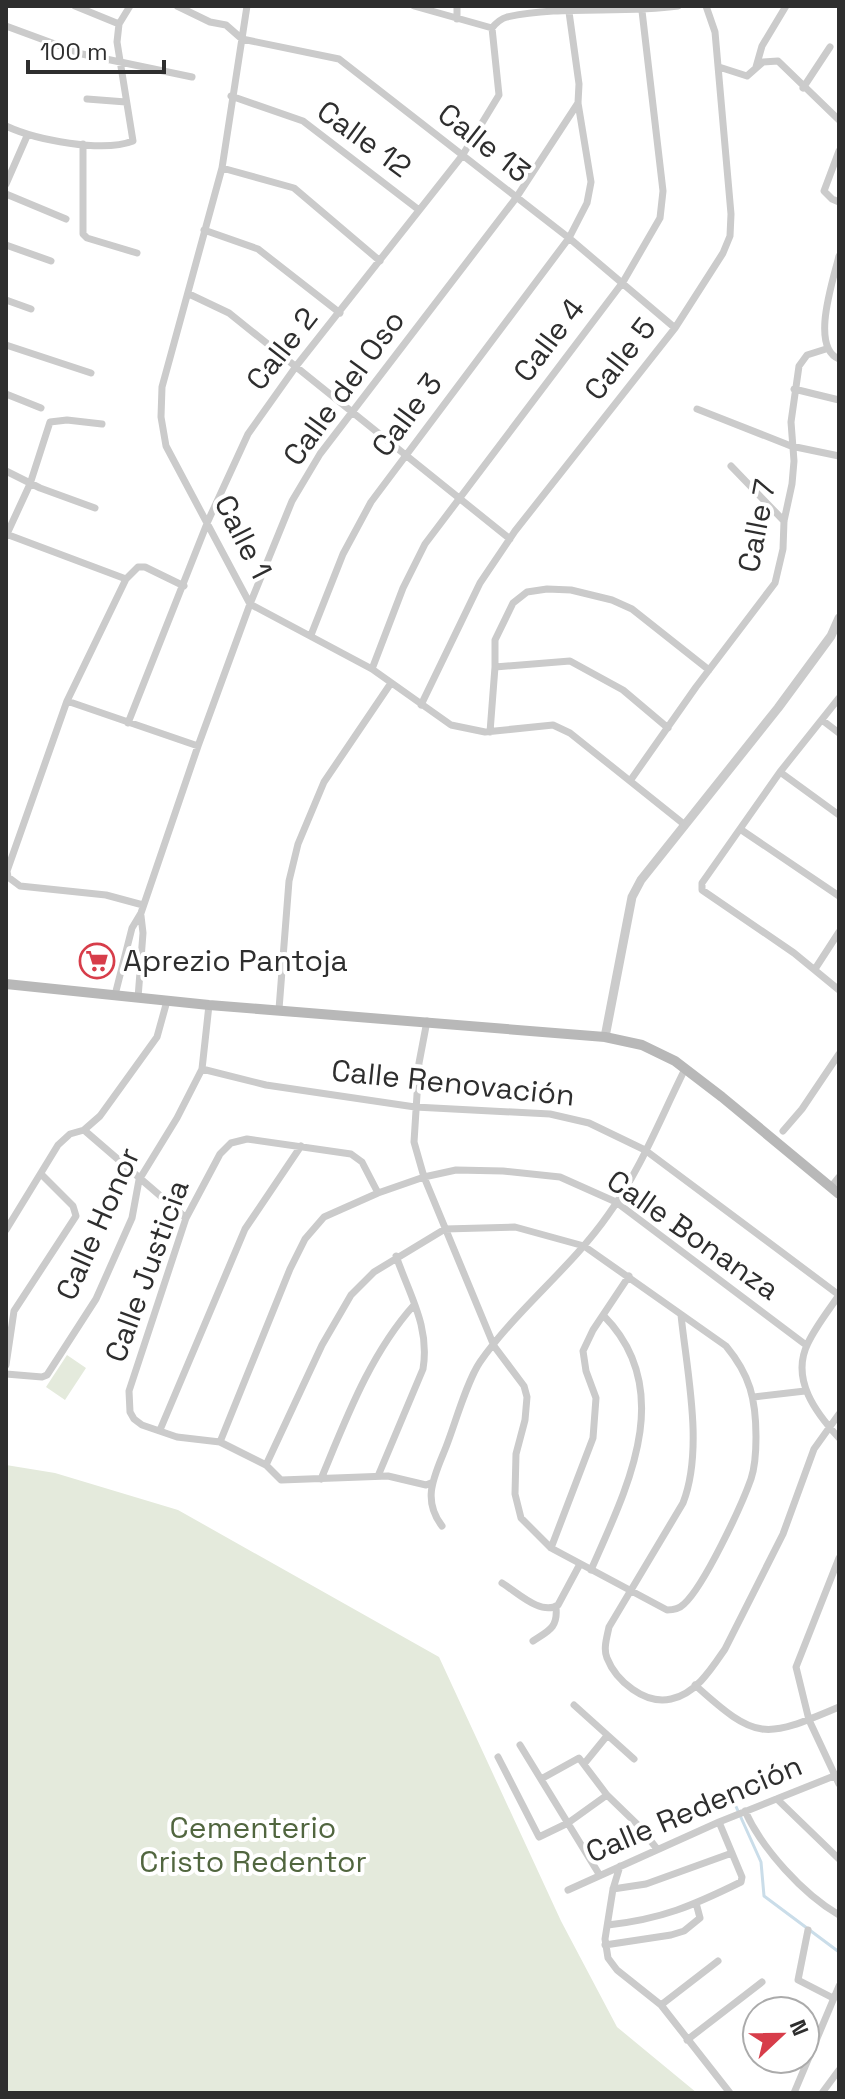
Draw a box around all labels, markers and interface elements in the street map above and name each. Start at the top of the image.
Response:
scale bar [28,24,164,74]
text: 100 m [40,36,108,67]
street label: Calle 12 [309,91,419,186]
street label: Calle 13 [430,94,539,191]
street label: Calle 4 [504,290,593,390]
street label: Calle 2 [237,299,326,398]
street label: Calle del Oso [274,302,413,473]
street label: Calle 5 [575,309,664,408]
street label: Calle 3 [362,365,451,464]
street label: Calle 7 [728,476,785,576]
street label: Calle 1 [206,488,281,585]
place label: Aprezio Pantoja [123,941,348,980]
supermarket icon: Aprezio Pantoja [78,942,116,980]
street label: Calle Renovación [329,1050,577,1115]
street label: Calle Honor [47,1141,149,1306]
street label: Calle Bonanza [599,1161,787,1308]
street label: Calle Justicia [95,1174,198,1367]
street label: Calle Redención [580,1745,808,1872]
park label: Cementerio Cristo Redentor [139,1808,367,1881]
north arrow [741,1995,821,2075]
text: N [784,2015,815,2040]

